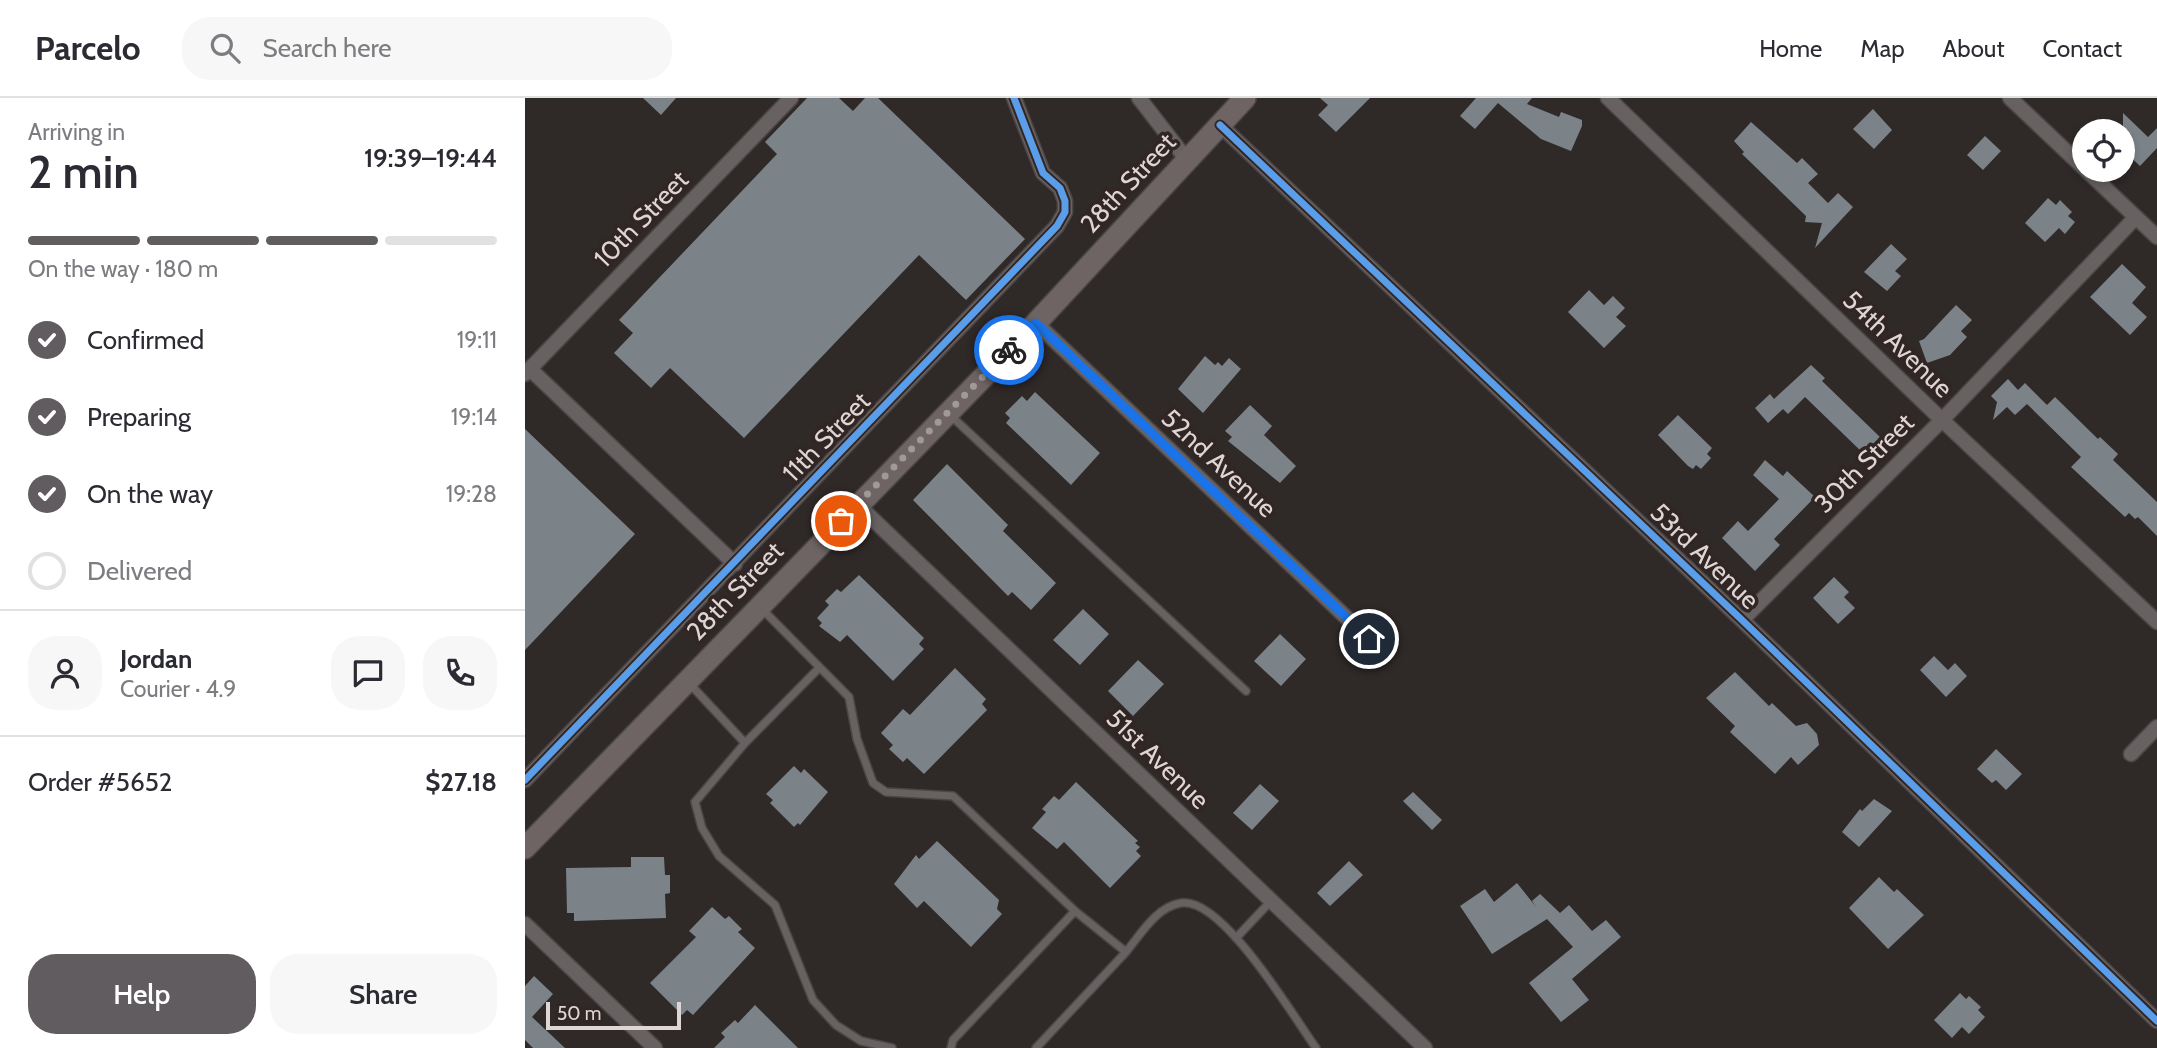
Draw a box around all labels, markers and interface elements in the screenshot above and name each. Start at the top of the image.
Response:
search box [182,17,672,80]
text: Parcelo [35,28,140,68]
icon: search [206,29,244,67]
text: Search here [262,32,392,64]
text: Home [1759,34,1822,63]
text: Map [1860,34,1905,63]
text: About [1943,34,2005,63]
text: Contact [2043,34,2122,63]
text: Arriving in [28,118,125,146]
map controls [2072,119,2135,182]
button: locate [2072,119,2135,182]
street label: 28th Street [1074,126,1182,240]
text: 19:39–19:44 [364,142,497,174]
text: 2 min [28,144,139,200]
street label: 10th Street [587,164,695,274]
text: On the way · 180 m [28,255,218,283]
street label: 54th Avenue [1836,284,1960,404]
courier [974,315,1044,385]
icon: check [28,321,66,359]
text: Confirmed [87,324,204,356]
text: 19:11 [457,326,497,354]
icon: bike [990,331,1028,369]
street label: 11th Street [775,385,877,489]
icon: check [28,398,66,436]
text: Preparing [87,401,191,433]
street label: 52nd Avenue [1155,402,1283,524]
text: 19:14 [451,403,497,431]
street label: 30th Street [1808,406,1921,519]
icon: check [28,475,66,513]
text: On the way [87,478,213,510]
text: 19:28 [446,480,497,508]
pin [811,491,871,551]
street label: 53rd Avenue [1644,496,1766,616]
icon: bag [822,502,860,540]
street label: 28th Street [680,535,790,647]
text: Delivered [87,555,192,587]
pin [1339,609,1399,669]
icon: home [1350,620,1388,658]
button: person [28,636,102,710]
button: chat [331,636,405,710]
button: phone [423,636,497,710]
text: Jordan [120,643,192,675]
text: Courier · 4.9 [120,675,236,703]
street label: 51st Avenue [1100,702,1216,816]
text: Order #5652 [28,766,172,798]
text: $27.18 [425,766,497,798]
button: Help [28,954,256,1034]
button: Share [270,954,497,1034]
scale bar [546,999,681,1031]
text: 50 m [557,1002,601,1025]

